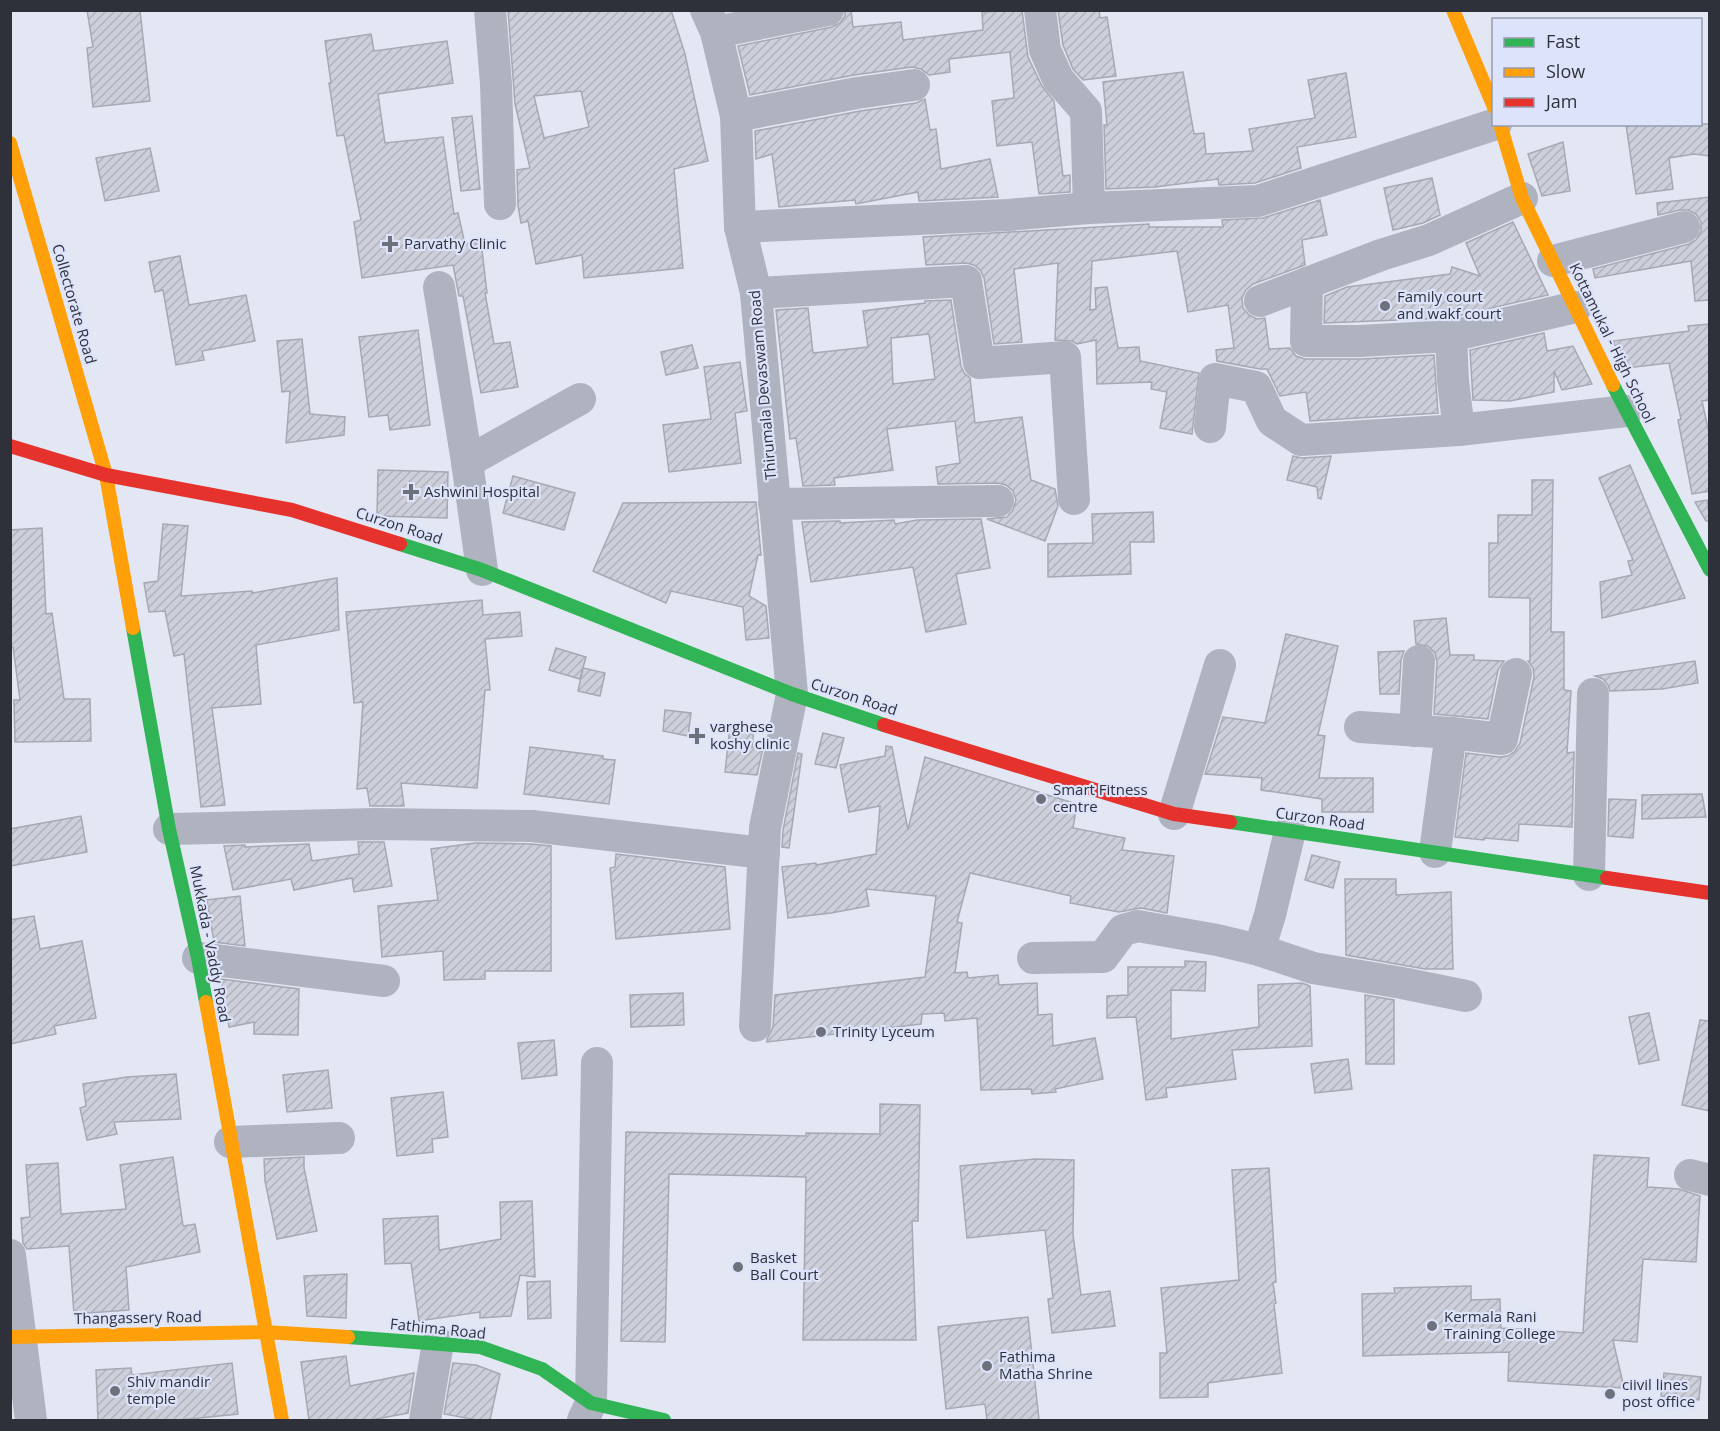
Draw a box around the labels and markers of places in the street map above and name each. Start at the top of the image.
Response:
place label: Parvathy Clinic [404,233,506,253]
marker: Parvathy Clinic [381,235,399,253]
place label: Family court and wakf court [1397,286,1501,323]
marker: Family court and wakf court [1378,299,1392,313]
place label: Ashwini Hospital [424,481,540,501]
marker: Ashwini Hospital [402,483,420,501]
place label: varghese koshy clinic [710,716,790,753]
marker: varghese koshy clinic [688,727,706,745]
place label: Smart Fitness centre [1053,779,1148,816]
marker: Smart Fitness centre [1034,792,1048,806]
place label: Trinity Lyceum [833,1021,935,1041]
marker: Trinity Lyceum [814,1025,828,1039]
place label: Basket Ball Court [750,1247,819,1284]
marker: Basket Ball Court [731,1260,745,1274]
place label: Kermala Rani Training College [1444,1306,1556,1343]
marker: Kermala Rani Training College [1425,1319,1439,1333]
place label: Fathima Matha Shrine [999,1346,1093,1383]
marker: Fathima Matha Shrine [980,1359,994,1373]
place label: Shiv mandir temple [127,1371,210,1408]
place label: ciivil lines post office [1622,1374,1695,1411]
marker: Shiv mandir temple [108,1384,122,1398]
marker: ciivil lines post office [1603,1387,1617,1401]

